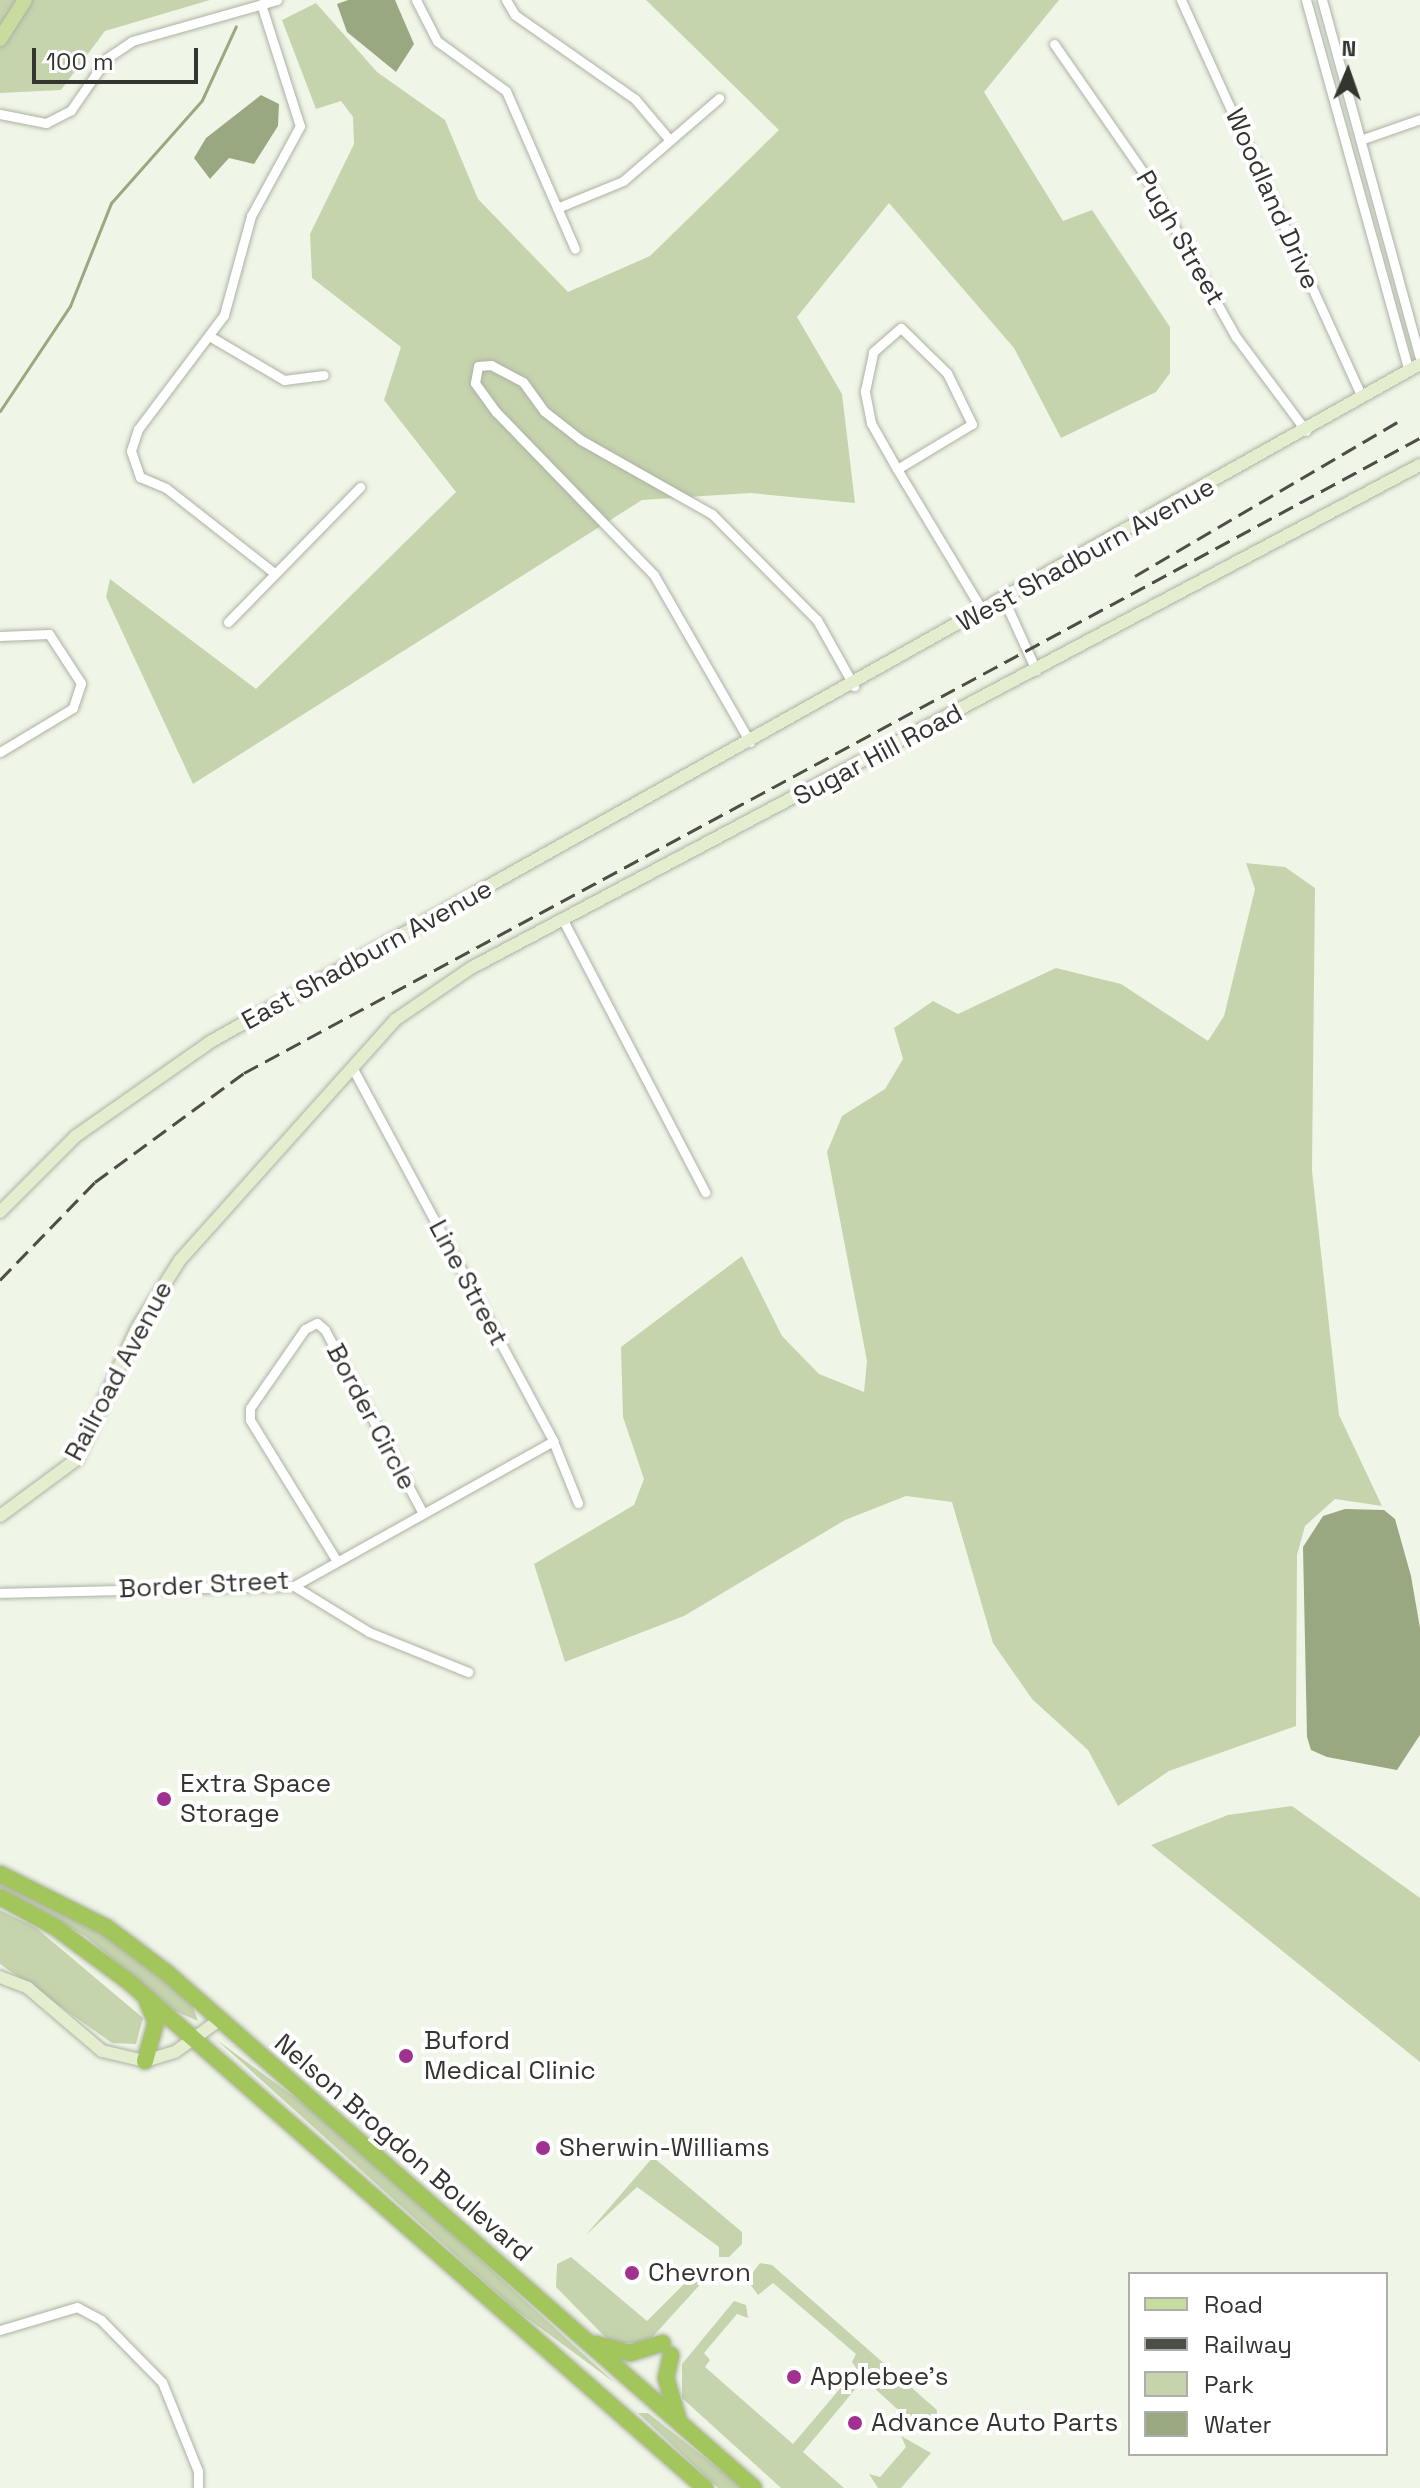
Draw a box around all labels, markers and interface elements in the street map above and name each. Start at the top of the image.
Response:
scale bar [36,32,202,82]
north arrow [1308,32,1388,112]
text: N [1341,34,1357,62]
text: 100 m [46,46,114,77]
street label: Woodland Drive [1218,104,1326,294]
street label: Pugh Street [1129,165,1231,311]
street label: West Shadburn Avenue [952,471,1220,639]
street label: Sugar Hill Road [788,697,968,813]
street label: East Shadburn Avenue [236,873,498,1037]
street label: Line Street [422,1215,514,1351]
street label: Railroad Avenue [58,1276,180,1466]
street label: Border Circle [319,1339,423,1495]
street label: Border Street [118,1565,290,1605]
place label: Extra Space Storage [180,1768,331,1830]
marker: Extra Space Storage [155,1790,173,1808]
place label: Buford Medical Clinic [424,2025,596,2086]
street label: Nelson Brogdon Boulevard [268,2028,538,2268]
marker: Buford Medical Clinic [395,2045,417,2067]
place label: Sherwin-Williams [559,2132,770,2164]
marker: Sherwin-Williams [534,2139,552,2157]
place label: Chevron [648,2257,751,2289]
marker: Chevron [623,2264,641,2282]
legend [1128,2272,1388,2456]
text: Road [1204,2289,1263,2320]
text: Railway [1204,2329,1292,2360]
place label: Applebee's [810,2361,948,2393]
marker: Applebee's [785,2368,803,2386]
text: Park [1204,2369,1254,2400]
place label: Advance Auto Parts [871,2407,1119,2439]
text: Water [1204,2409,1272,2440]
marker: Advance Auto Parts [846,2414,864,2432]

